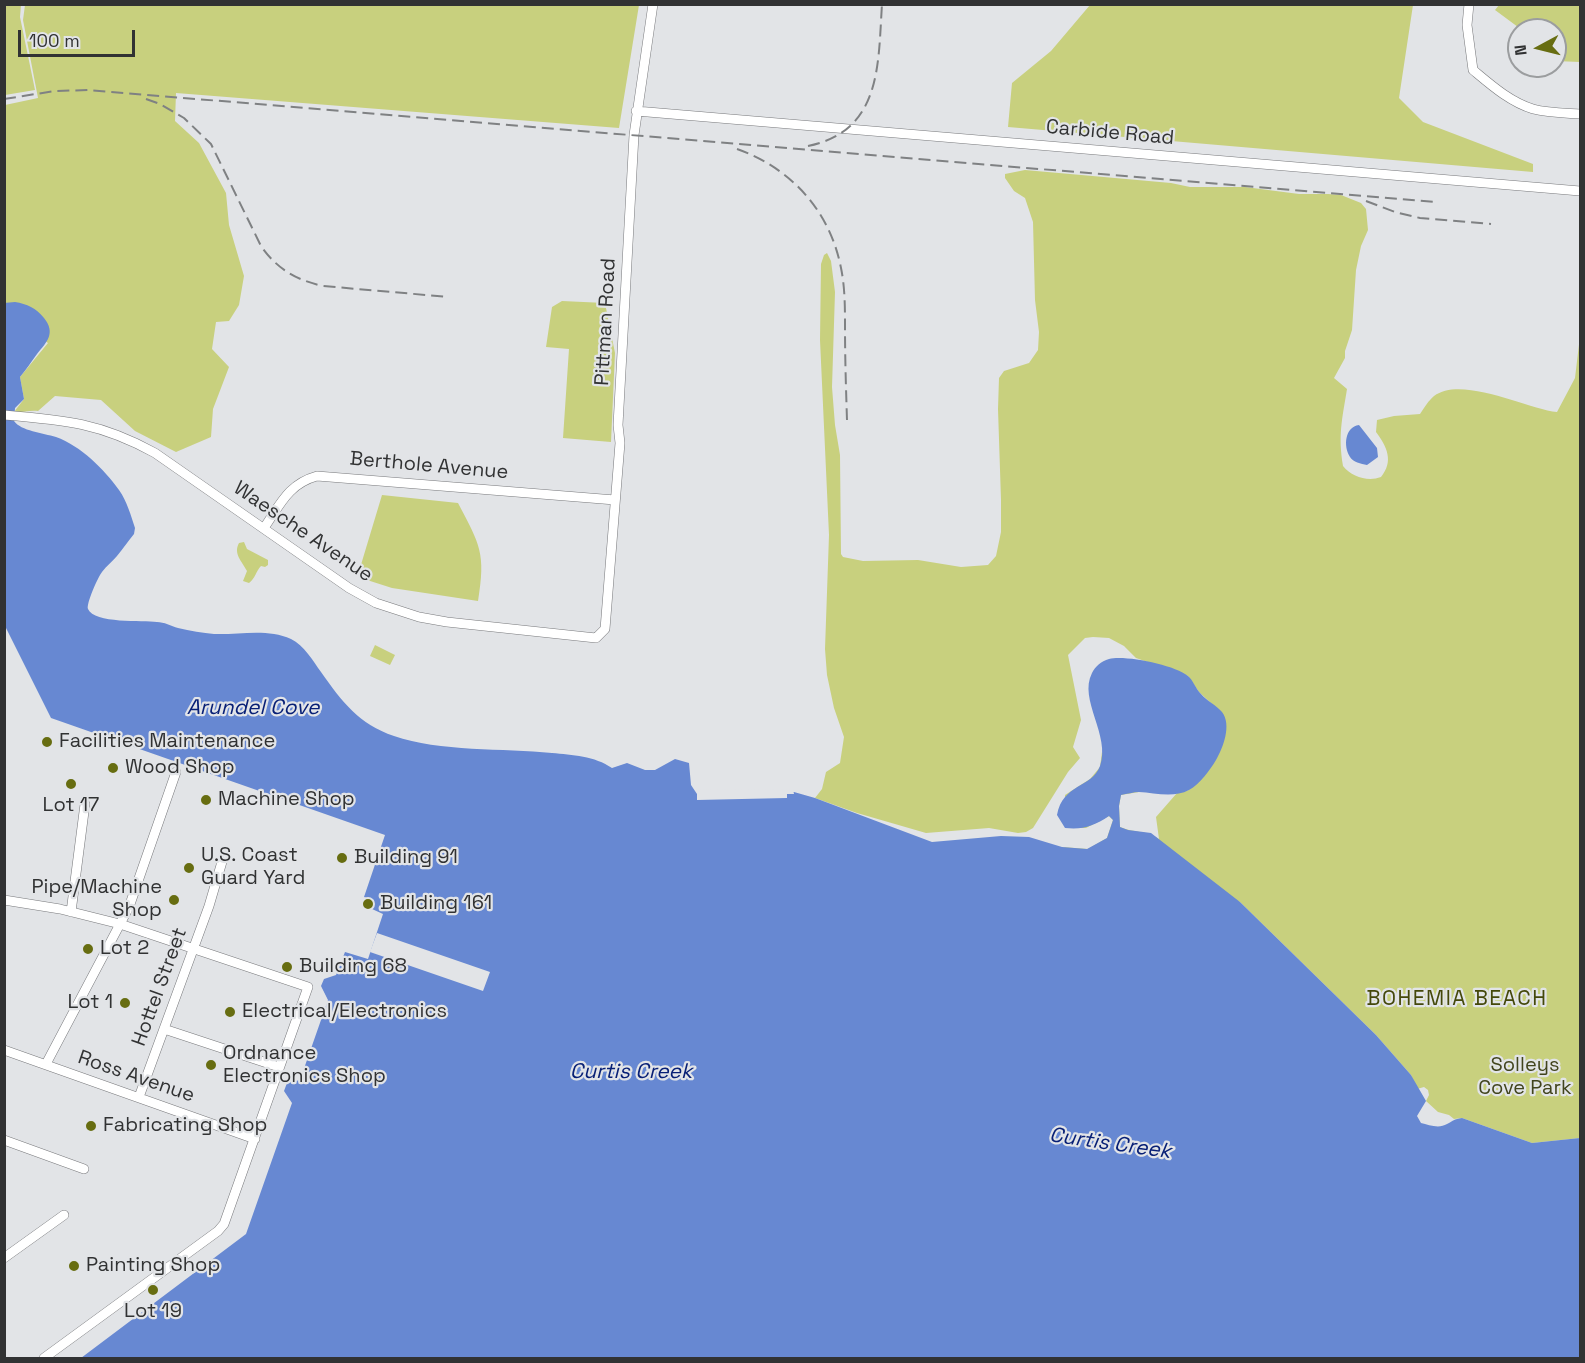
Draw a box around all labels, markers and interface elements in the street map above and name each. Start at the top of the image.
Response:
scale bar [21,18,138,56]
north arrow [1507,18,1567,78]
text: 100 m [29,29,80,52]
text: N [1510,43,1532,57]
street label: Carbide Road [1045,115,1175,151]
street label: Pittman Road [591,258,621,386]
street label: Berthole Avenue [349,447,509,485]
street label: Waesche Avenue [229,477,377,587]
water label: Arundel Cove [187,695,319,721]
place label: Facilities Maintenance [59,730,275,754]
marker: Facilities Maintenance [40,735,54,749]
place label: Wood Shop [125,756,235,780]
marker: Wood Shop [106,761,120,775]
marker: Lot 17 [64,777,78,791]
place label: Machine Shop [218,788,355,812]
marker: Machine Shop [199,793,213,807]
place label: Lot 17 [43,794,99,818]
place label: U.S. Coast Guard Yard [201,844,305,891]
place label: Building 91 [354,846,458,870]
marker: Building 91 [335,851,349,865]
marker: U.S. Coast Guard Yard [182,861,196,875]
place label: Pipe/Machine Shop [32,876,162,923]
place label: Building 161 [380,892,492,916]
marker: Pipe/Machine Shop [167,893,181,907]
marker: Building 161 [361,897,375,911]
street label: Hottel Street [127,925,193,1049]
place label: Lot 2 [100,937,149,961]
marker: Lot 2 [81,942,95,956]
place label: Building 68 [299,955,407,979]
marker: Building 68 [280,960,294,974]
district label: BOHEMIA BEACH [1367,986,1547,1012]
place label: Lot 1 [67,991,113,1015]
marker: Lot 1 [118,996,132,1010]
place label: Electrical/Electronics [242,1000,447,1024]
marker: Electrical/Electronics [223,1005,237,1019]
place label: Ordnance Electronics Shop [223,1042,386,1089]
street label: Ross Avenue [74,1046,198,1108]
park label: Solleys Cove Park [1478,1054,1572,1101]
marker: Ordnance Electronics Shop [204,1058,218,1072]
water label: Curtis Creek [570,1059,692,1085]
place label: Fabricating Shop [103,1114,267,1138]
marker: Fabricating Shop [84,1119,98,1133]
water label: Curtis Creek [1047,1123,1173,1165]
place label: Painting Shop [86,1254,220,1278]
marker: Painting Shop [67,1259,81,1273]
marker: Lot 19 [146,1283,160,1297]
place label: Lot 19 [124,1300,182,1324]

